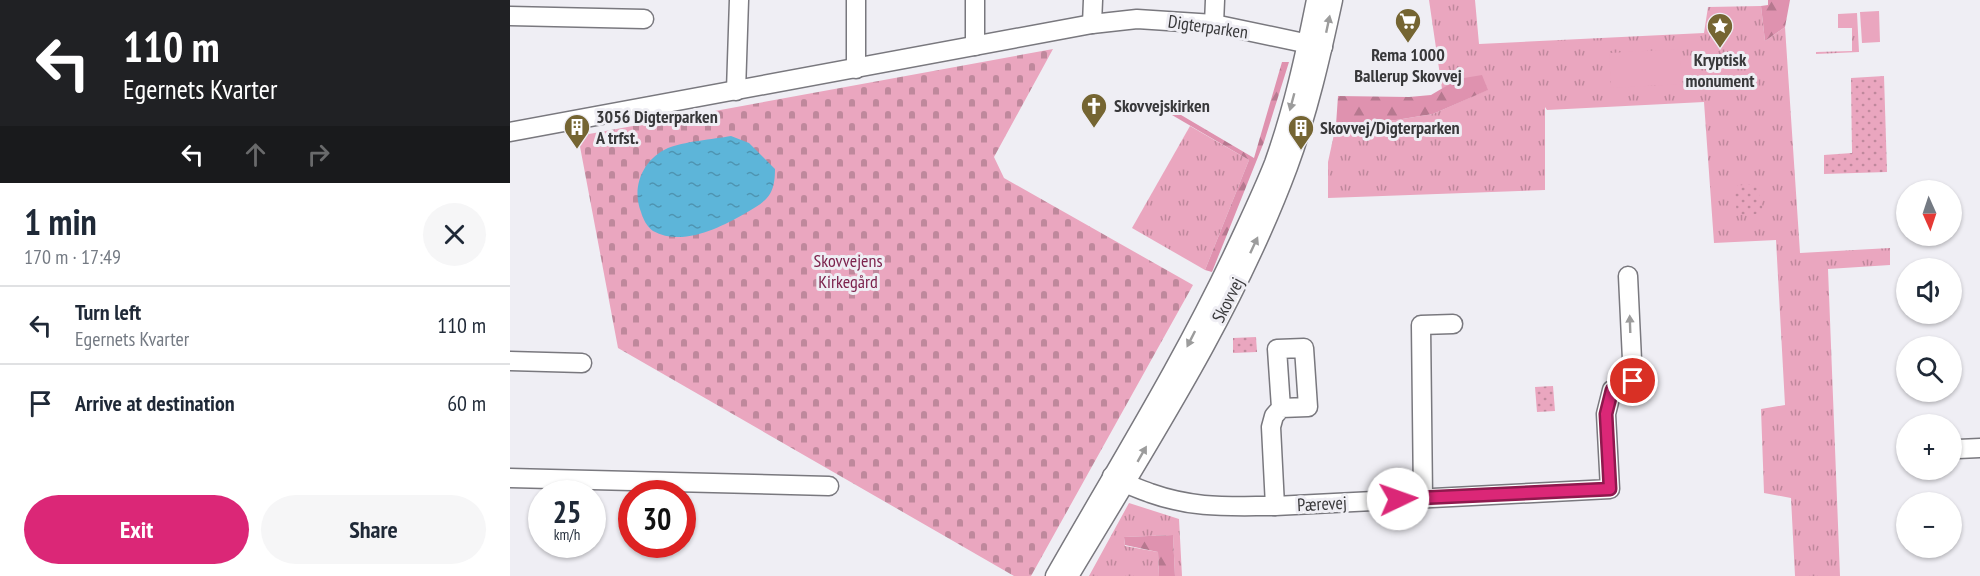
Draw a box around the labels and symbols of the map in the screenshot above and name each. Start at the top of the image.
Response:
supermarket icon: Rema 1000 Ballerup Skovvej [1393,6,1423,44]
street label: Digterparken [1167,10,1249,43]
place icon: Kryptisk monument [1705,11,1735,49]
one-way arrow [1324,14,1333,33]
place label: Rema 1000 Ballerup Skovvej [1354,43,1462,87]
place label: Kryptisk monument [1685,48,1755,92]
church icon: Skovvejskirken [1079,91,1109,129]
one-way arrow [1287,93,1297,111]
place label: Skovvejskirken [1114,94,1210,117]
place label: 3056 Digterparken A trfst. [595,105,718,149]
building icon: 3056 Digterparken A trfst. [562,112,592,150]
building icon: Skovvej/Digterparken [1286,113,1316,151]
place label: Skovvej/Digterparken [1320,116,1460,139]
north arrow [1896,180,1962,246]
one-way arrow [1249,236,1259,254]
park label: Skovvejens Kirkegård [813,249,883,293]
street label: Skovvej [1207,273,1249,326]
one-way arrow [1626,315,1635,334]
one-way arrow [1186,330,1196,347]
pin [1607,355,1658,406]
one-way arrow [1136,446,1147,462]
position arrow [1366,467,1430,531]
speed limit sign: 30 [618,480,696,558]
street label: Pærevej [1297,491,1347,516]

